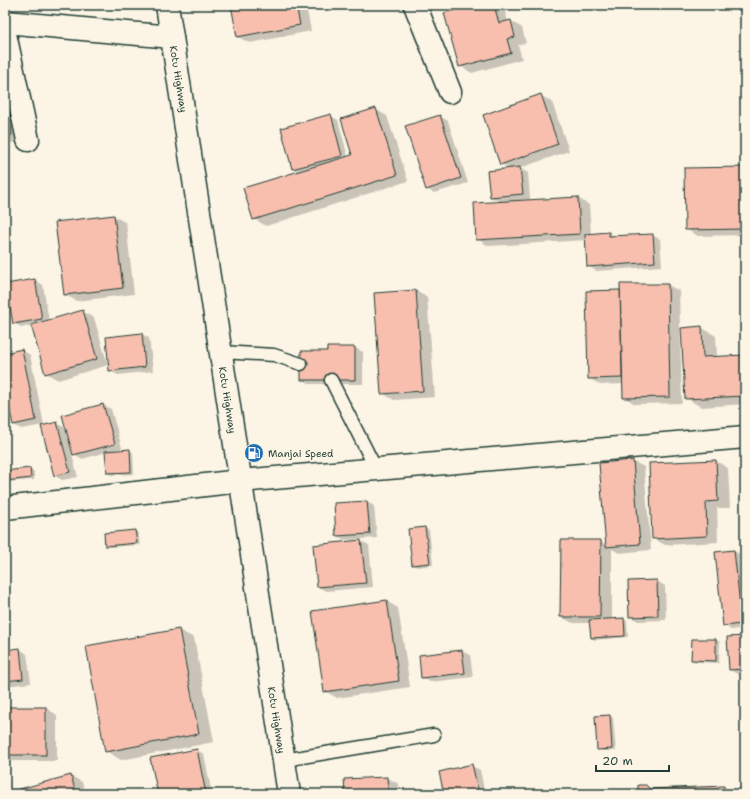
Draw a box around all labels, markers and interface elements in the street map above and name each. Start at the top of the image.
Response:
street label: Kotu Highway [167,45,190,114]
street label: Kotu Highway [216,366,239,435]
fuel station icon: Manjai Speed [243,442,265,464]
place label: Manjai Speed [268,447,334,460]
street label: Kotu Highway [265,686,288,755]
scale bar [596,747,669,773]
text: 20 m [602,753,633,769]

